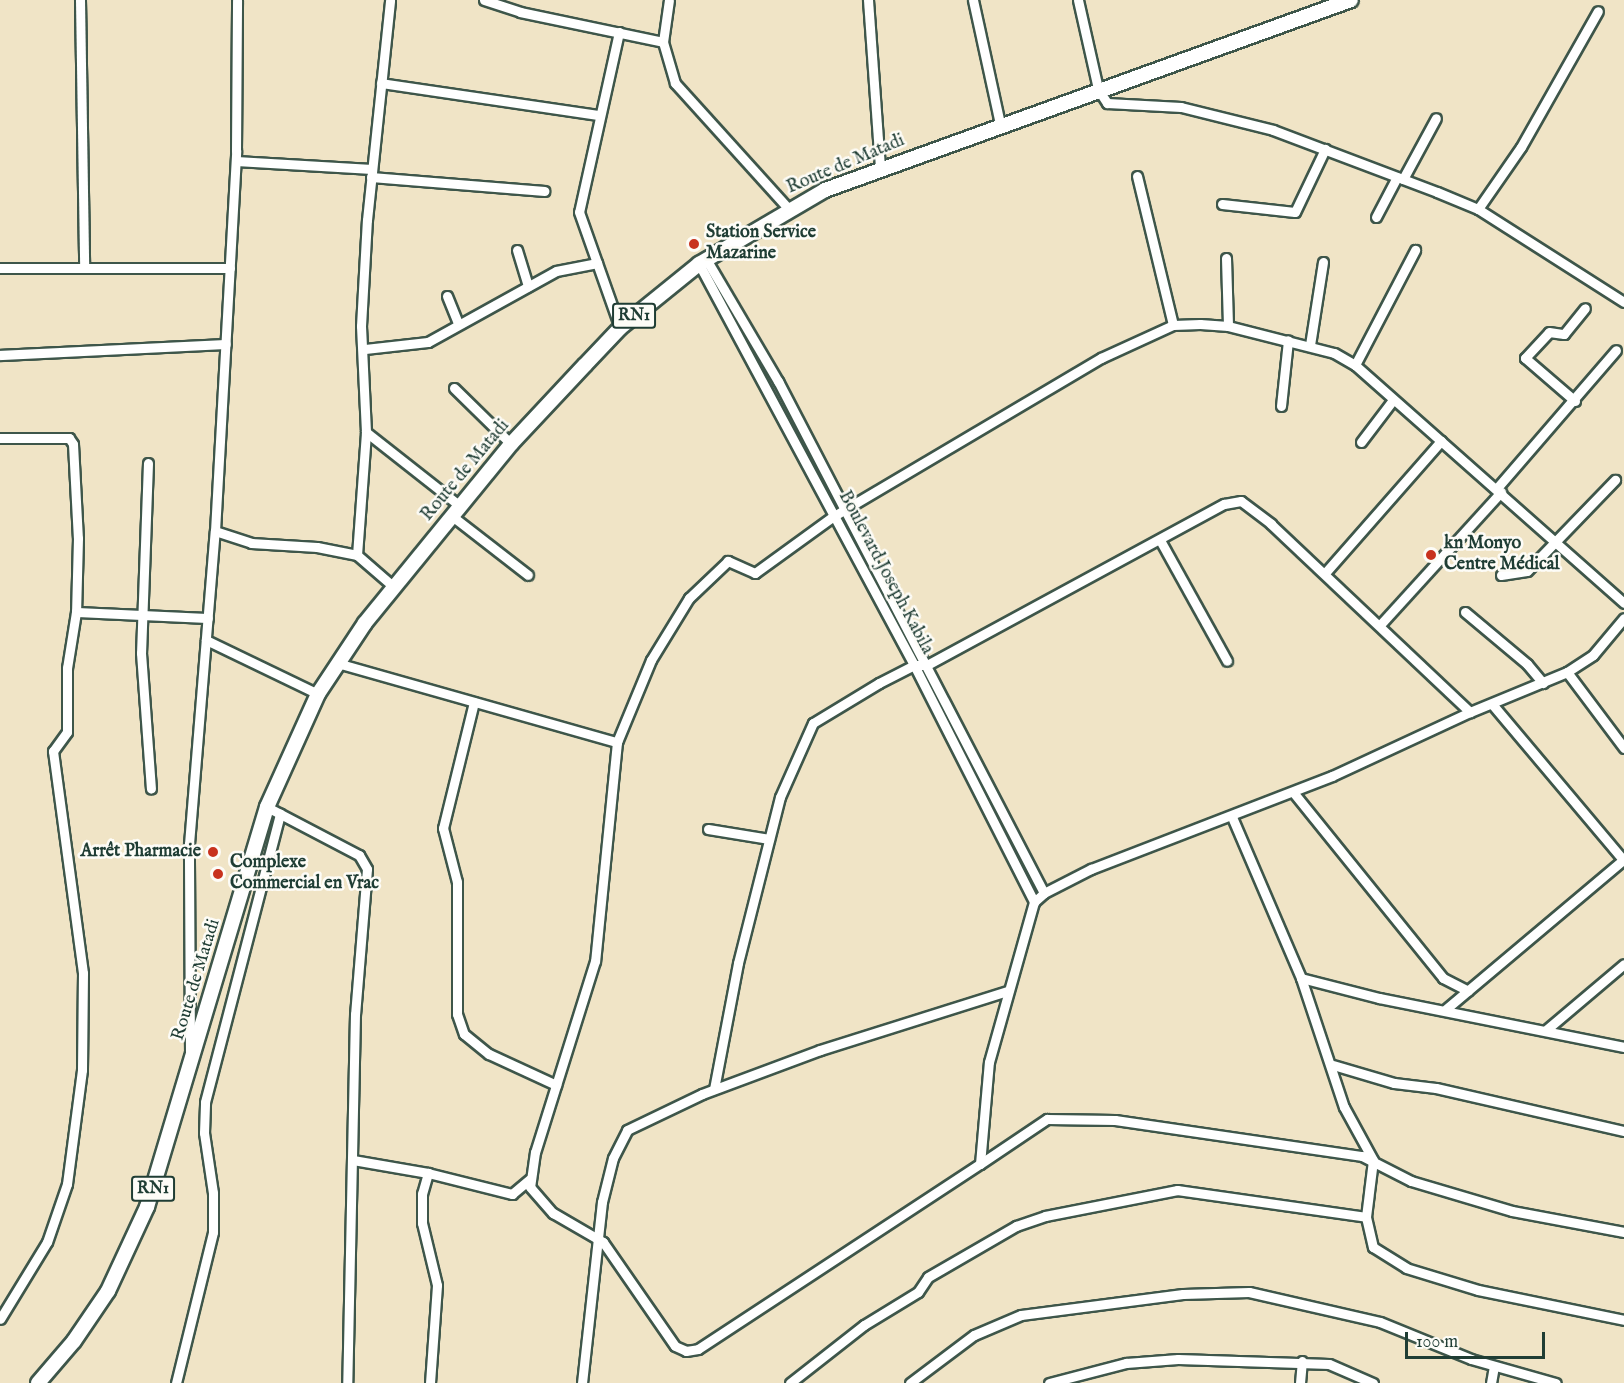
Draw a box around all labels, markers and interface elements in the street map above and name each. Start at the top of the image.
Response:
street label: Route de Matadi [784,130,908,200]
place label: Station Service Mazarine [706,223,816,266]
marker: Station Service Mazarine [687,237,701,251]
road number: RN1 [612,303,656,329]
street label: Route de Matadi [417,416,515,526]
street label: Boulevard Joseph Kabila [833,488,937,658]
place label: kn Monyo Centre Médical [1444,534,1559,576]
marker: kn Monyo Centre Médical [1422,546,1440,564]
place label: Arrêt Pharmacie [80,841,201,863]
marker: Arrêt Pharmacie [206,845,220,859]
place label: Complexe Commercial en Vrac [230,853,379,896]
marker: Complexe Commercial en Vrac [211,867,225,881]
street label: Route de Matadi [168,917,226,1043]
road number: RN1 [130,1176,176,1202]
scale bar [1408,1320,1548,1358]
text: 100 m [1416,1331,1458,1354]

